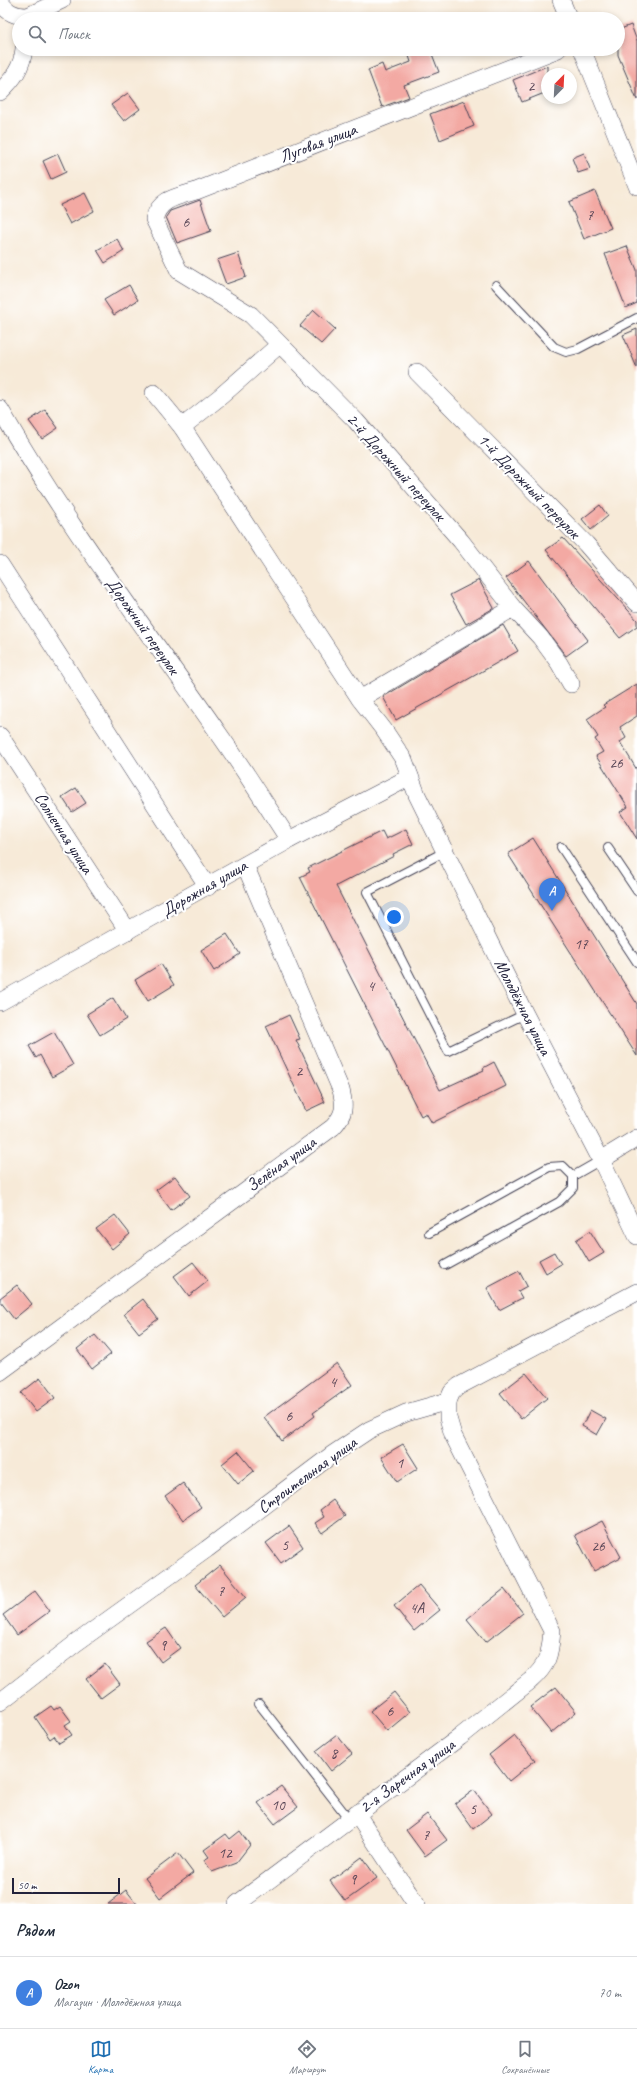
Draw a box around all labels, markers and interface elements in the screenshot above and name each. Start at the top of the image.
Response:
search box [12,12,625,56]
icon: search [26,23,48,45]
text: Поиск [58,25,90,44]
north arrow [541,68,577,104]
house number: 2 [528,77,536,96]
street label: Луговая улица [277,118,361,167]
house number: 7 [587,206,595,225]
house number: 6 [183,213,191,232]
street label: 2-й Дорожный переулок [342,409,451,527]
street label: 1-й Дорожный переулок [473,429,586,544]
street label: Дорожный переулок [102,573,185,680]
house number: 26 [609,754,624,773]
street label: Солнечная улица [30,788,99,879]
street label: Дорожная улица [157,854,252,921]
pin: A [539,878,565,911]
your location [384,907,404,927]
house number: 17 [574,935,589,954]
street label: Молодёжная улица [490,956,557,1060]
house number: 4 [368,977,376,996]
house number: 2 [296,1062,304,1081]
street label: Зелёная улица [242,1131,321,1196]
house number: 4 [330,1373,338,1392]
house number: 6 [286,1407,294,1426]
street label: Строительная улица [253,1431,362,1518]
house number: 1 [397,1454,405,1473]
house number: 5 [282,1536,290,1555]
house number: 26 [591,1537,606,1556]
house number: 7 [218,1582,226,1601]
house number: 4А [410,1599,426,1618]
house number: 9 [160,1636,168,1655]
house number: 6 [387,1702,395,1721]
street label: 2-я Заречная улица [355,1734,460,1818]
house number: 8 [331,1744,339,1763]
house number: 10 [271,1796,286,1815]
house number: 5 [470,1800,478,1819]
house number: 7 [423,1826,431,1845]
house number: 12 [218,1844,233,1863]
house number: 9 [350,1870,358,1889]
scale bar [12,1876,120,1895]
text: 50 m [18,1878,37,1892]
text: Рядом [16,1920,54,1941]
text: Ozon [54,1975,79,1994]
text: A [26,1985,32,2001]
text: 70 m [599,1985,621,2001]
text: Магазин · Молодёжная улица [54,1994,181,2010]
tab: Карта [88,2038,113,2076]
tab: Маршрут [289,2038,325,2076]
tab: Сохранённые [501,2038,549,2076]

